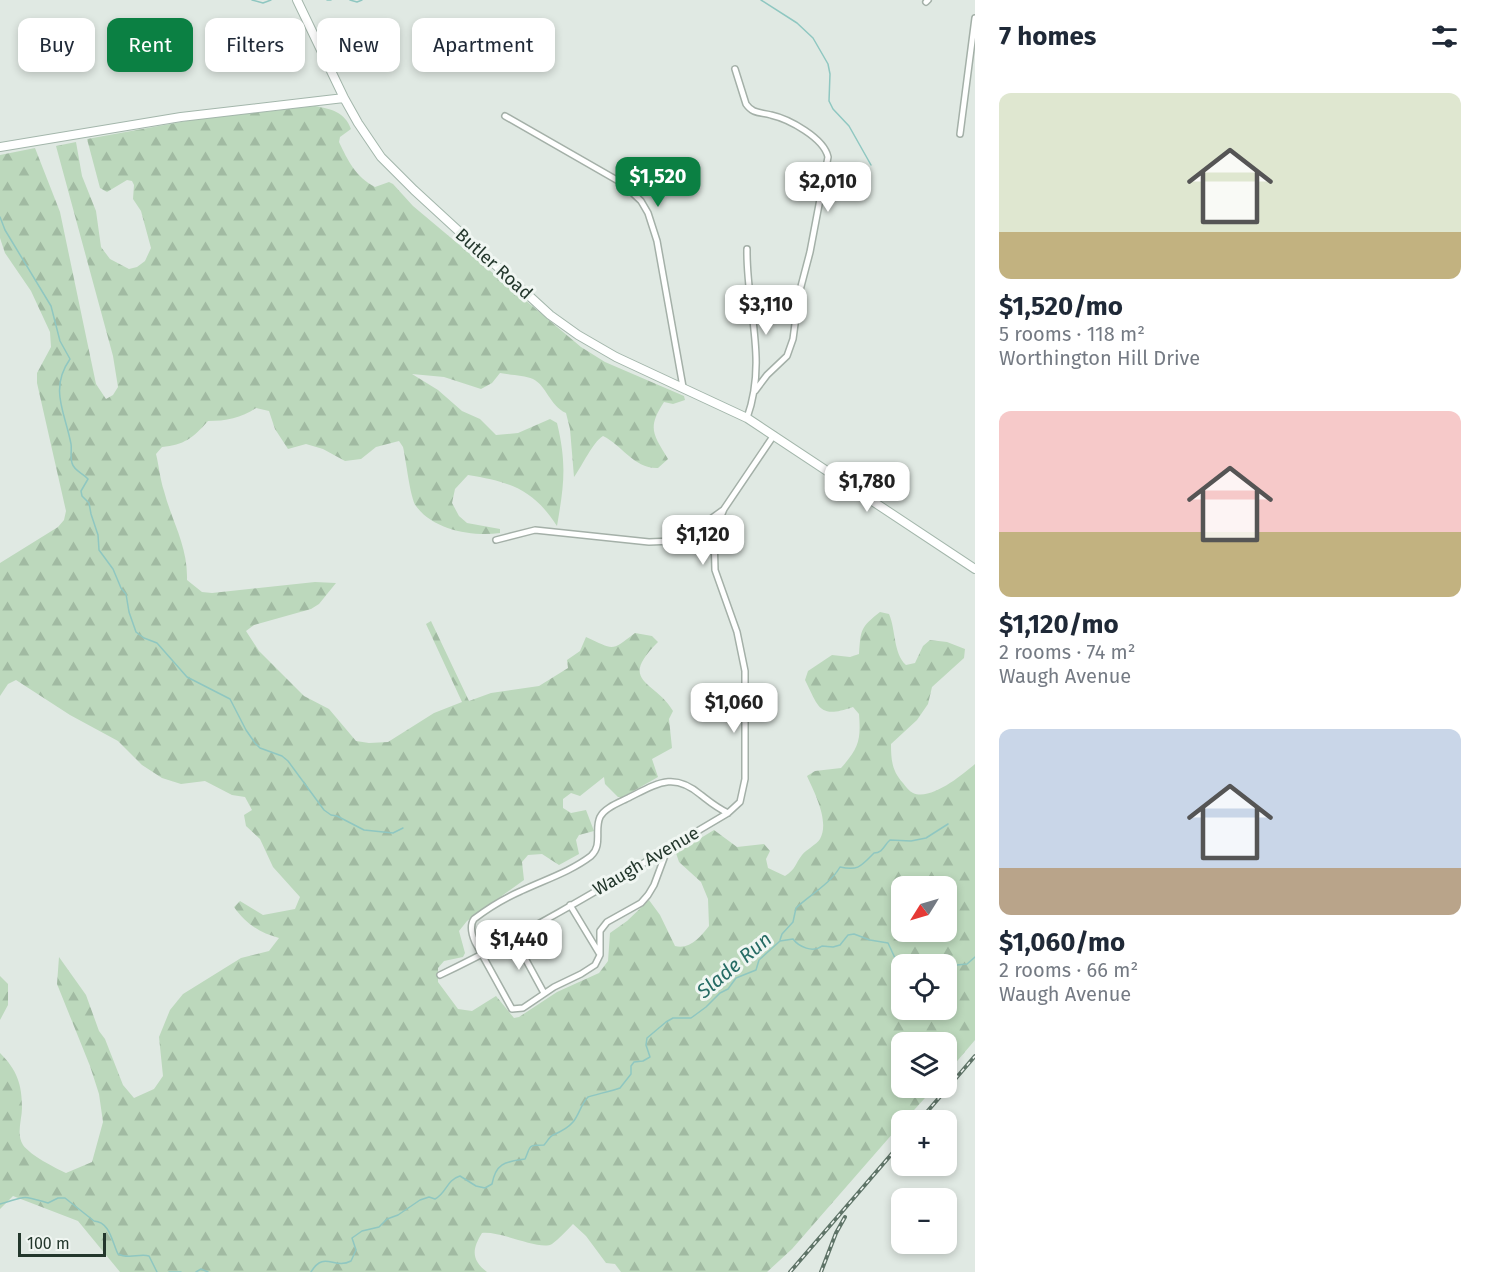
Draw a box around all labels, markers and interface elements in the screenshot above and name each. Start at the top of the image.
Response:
chip: Buy [18,18,95,72]
chip: Rent [107,18,193,72]
chip: Filters [205,18,305,72]
chip: New [317,18,400,72]
chip: Apartment [412,18,555,72]
icon: filters [1428,20,1461,53]
text: 7 homes [999,21,1096,52]
icon: home [1176,132,1284,240]
pin: $1,520 [609,157,707,208]
pin: $2,010 [779,162,877,213]
text: $1,520 [629,164,687,188]
text: $2,010 [799,169,857,193]
street label: Butler Road [451,224,537,304]
pin: $3,110 [717,285,815,336]
text: $1,520/mo [999,291,1123,322]
text: $3,110 [739,292,793,316]
text: 5 rooms · 118 m² [999,322,1145,346]
text: Worthington Hill Drive [999,346,1200,370]
icon: home [1176,450,1284,558]
pin: $1,780 [818,462,916,513]
text: $1,780 [839,469,895,493]
pin: $1,120 [654,515,752,566]
text: $1,120 [676,522,730,546]
text: $1,120/mo [999,609,1119,640]
text: 2 rooms · 74 m² [999,640,1136,664]
text: Waugh Avenue [999,664,1131,688]
pin: $1,060 [685,683,783,734]
text: $1,060 [705,690,763,714]
icon: home [1176,768,1284,876]
street label: Waugh Avenue [589,822,703,900]
north arrow [891,876,957,942]
map controls [891,876,957,1254]
pin: $1,440 [470,920,568,971]
text: $1,440 [490,927,548,951]
water label: Slade Run [691,927,776,1004]
text: $1,060/mo [999,927,1125,958]
button: locate [891,954,957,1020]
text: 2 rooms · 66 m² [999,958,1138,982]
text: Waugh Avenue [999,982,1131,1006]
button: layers [891,1032,957,1098]
button: + [891,1110,957,1176]
button: − [891,1188,957,1254]
scale bar [18,1230,106,1258]
text: 100 m [27,1234,70,1253]

